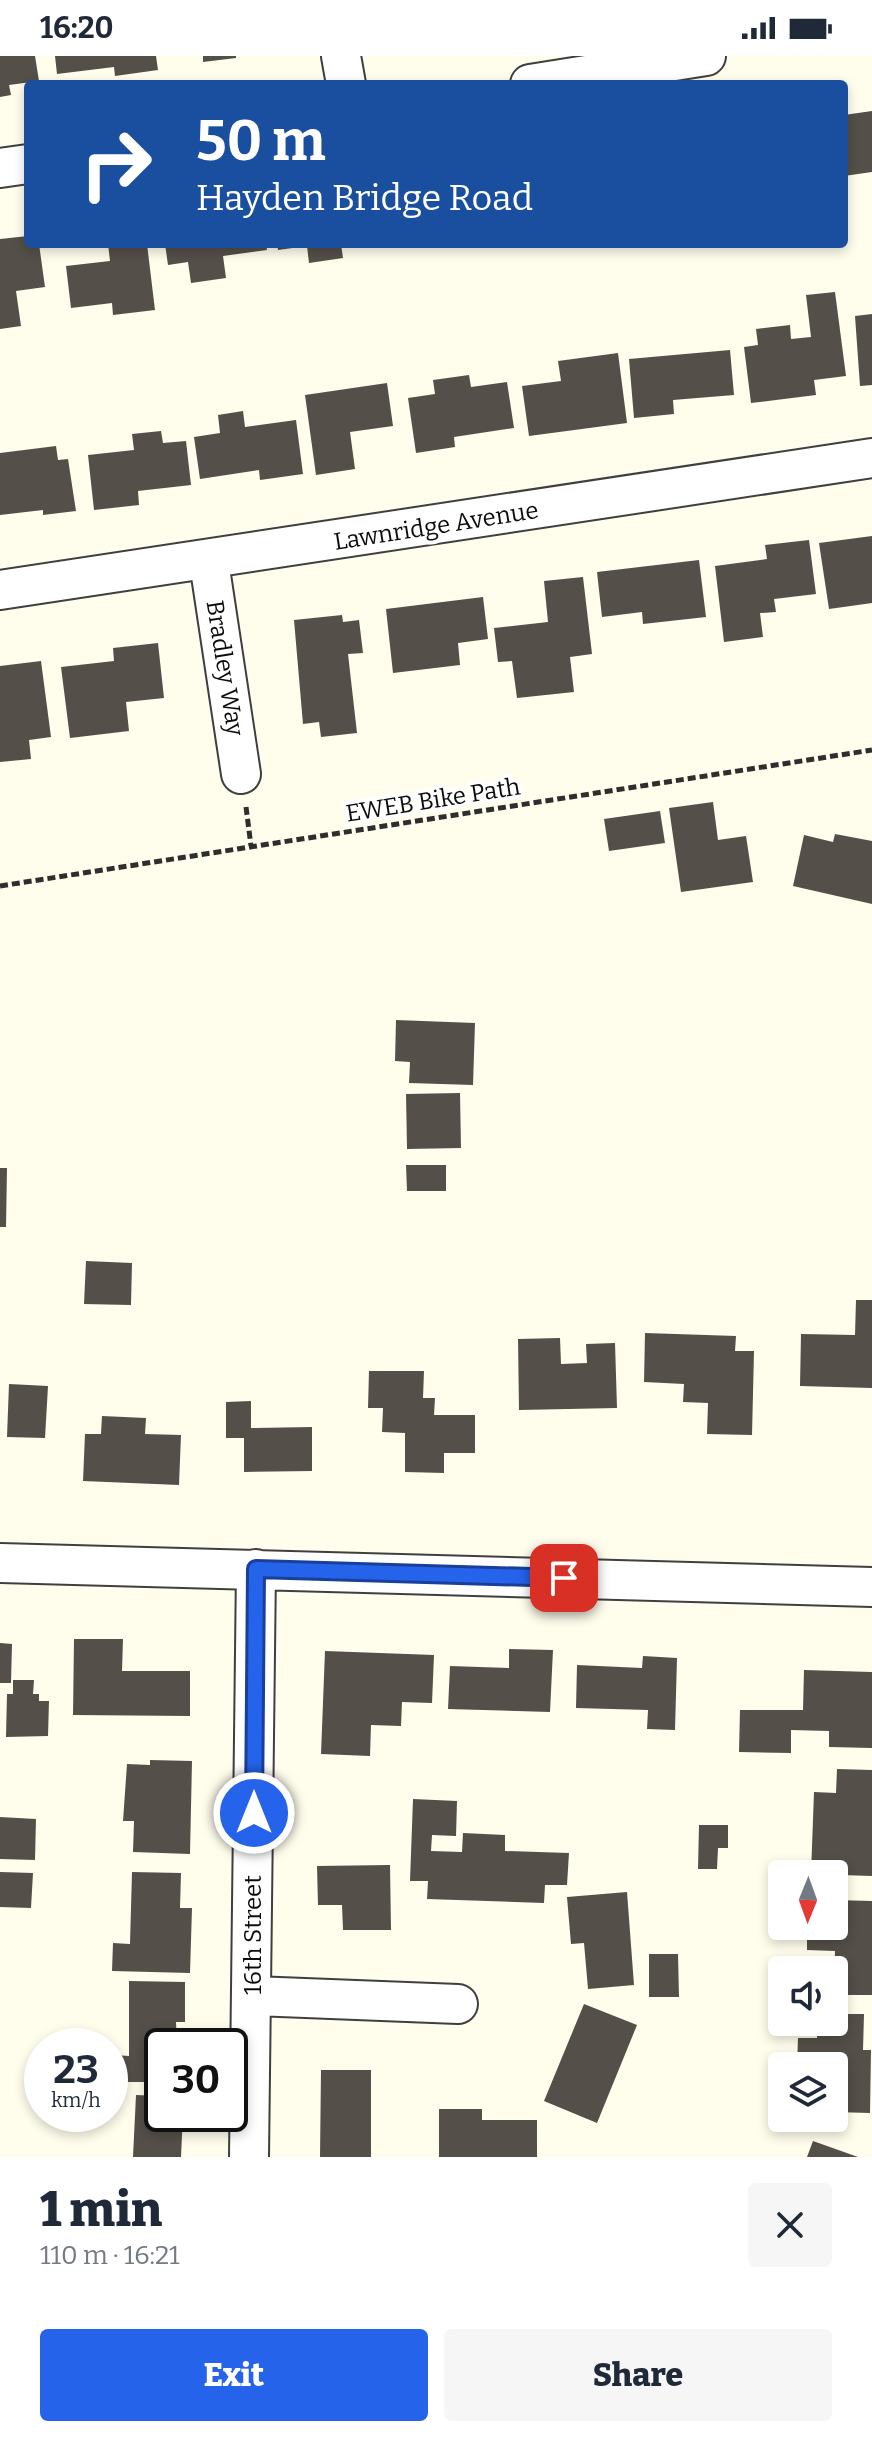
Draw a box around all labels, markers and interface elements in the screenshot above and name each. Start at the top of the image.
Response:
text: 16:20 [40,10,114,46]
text: 50 m [196,108,326,175]
icon: right [64,112,168,216]
text: Hayden Bridge Road [196,176,533,220]
street label: Lawnridge Avenue [332,496,540,556]
street label: Bradley Way [200,598,250,738]
street label: EWEB Bike Path [344,772,522,828]
pin [530,1544,598,1612]
icon: arrive [542,1556,586,1600]
position arrow [212,1771,296,1855]
north arrow [768,1860,848,1940]
map controls [768,1860,848,2132]
street label: 16th Street [239,1875,267,1995]
button: sound [768,1956,848,2036]
speed limit sign: 30 [144,2028,248,2132]
text: 23 [53,2046,99,2094]
button: layers [768,2052,848,2132]
text: km/h [51,2088,101,2112]
text: 1 min [40,2181,162,2239]
button: close [748,2183,832,2267]
text: 110 m · 16:21 [40,2240,180,2271]
button: Exit [40,2329,428,2421]
button: Share [444,2329,832,2421]

